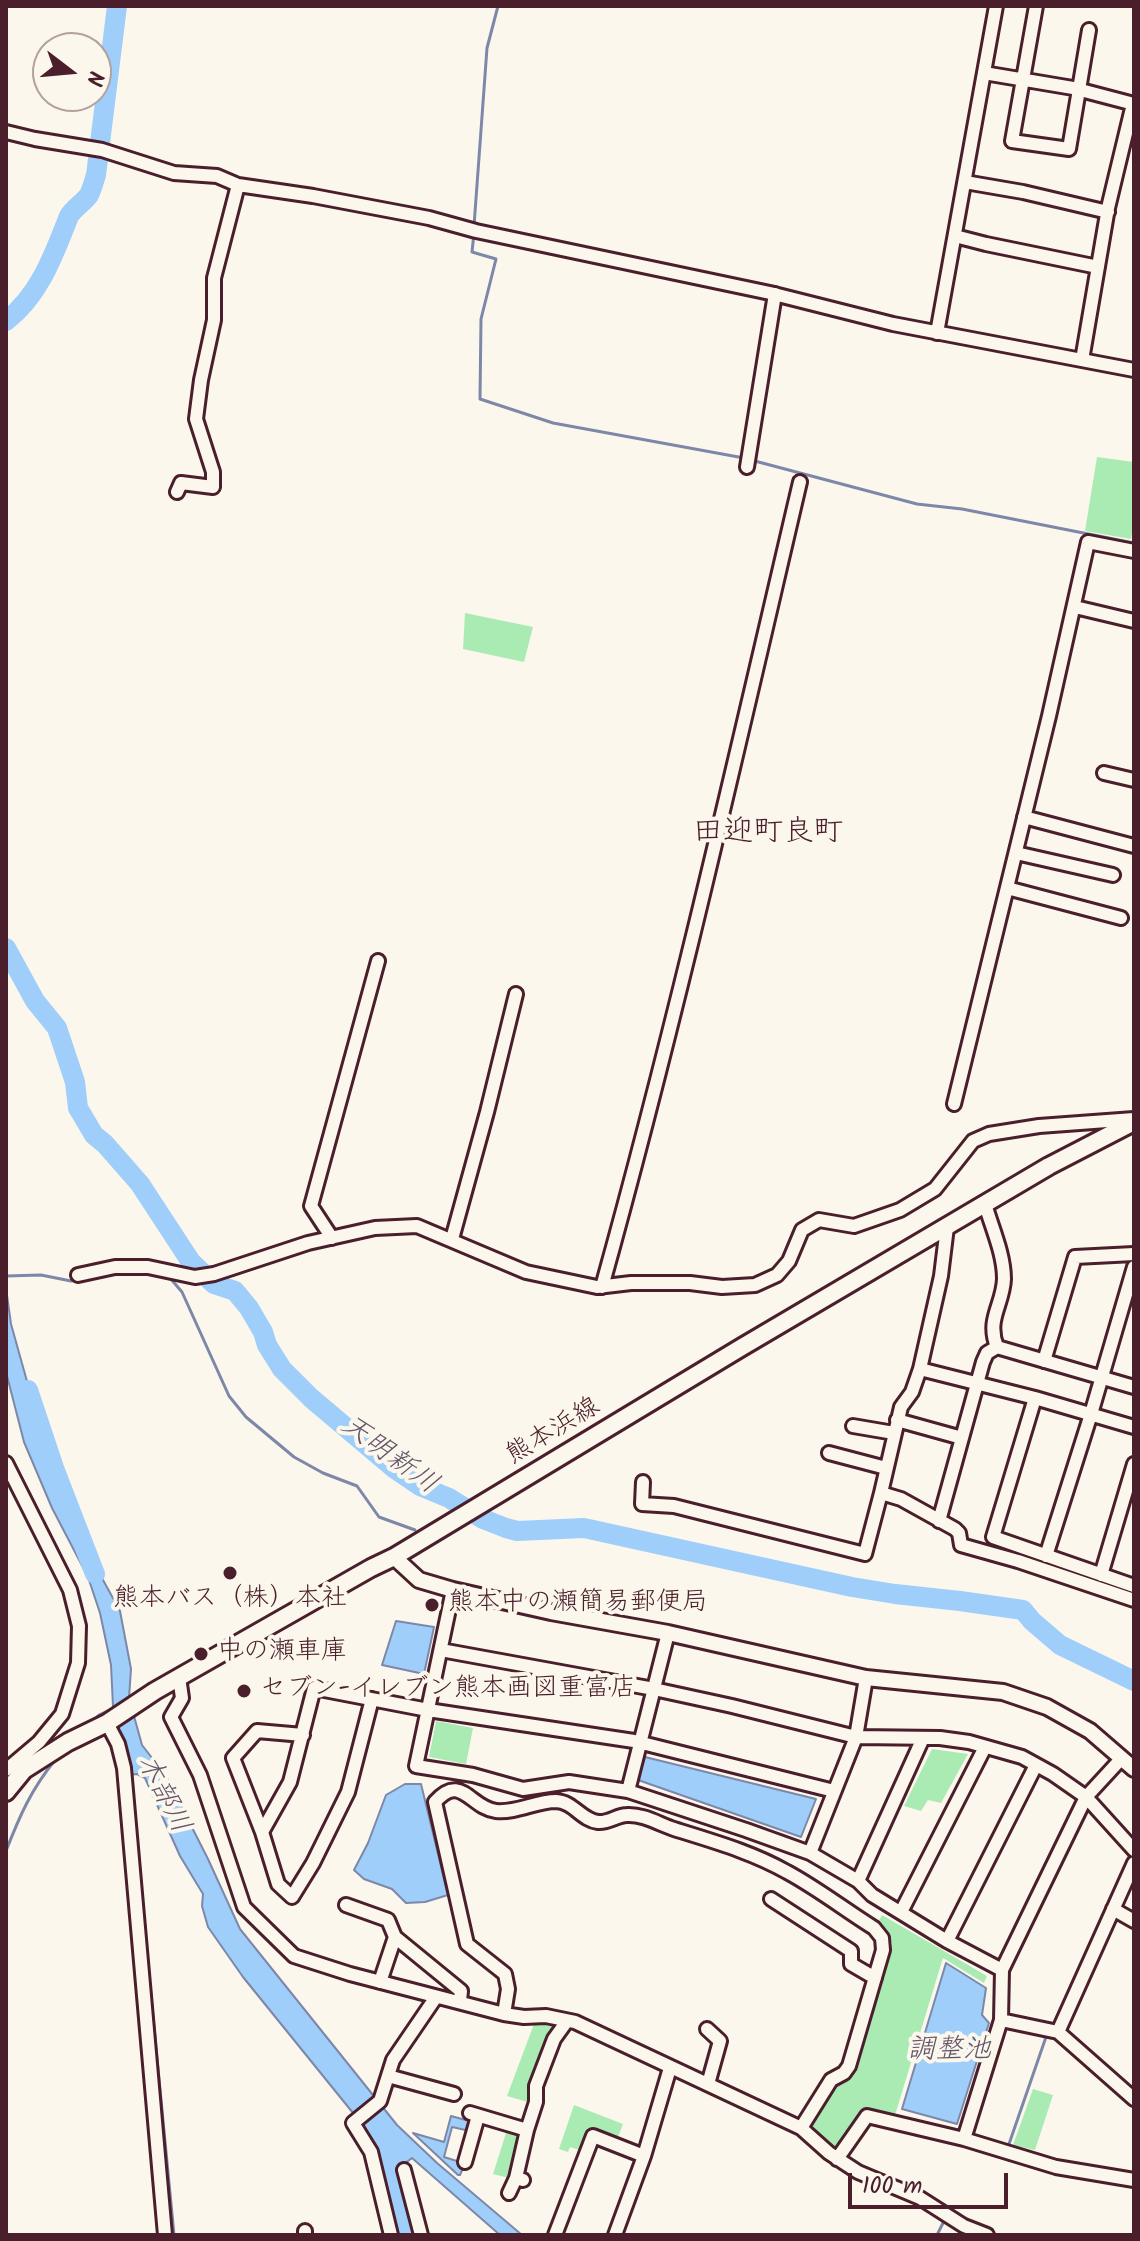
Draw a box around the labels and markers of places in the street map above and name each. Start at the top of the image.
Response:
marker: 熊本バス（株）本社 [221,1564,239,1582]
place label: 熊本バス（株）本社 [113,1585,347,1617]
place label: 熊本中の瀬簡易郵便局 [448,1589,708,1621]
marker: 熊本中の瀬簡易郵便局 [423,1596,441,1614]
place label: 中の瀬車庫 [217,1638,347,1670]
marker: 中の瀬車庫 [192,1645,210,1663]
place label: セブン-イレブン熊本画図重富店 [260,1675,636,1707]
marker: セブン-イレブン熊本画図重富店 [235,1682,253,1700]

